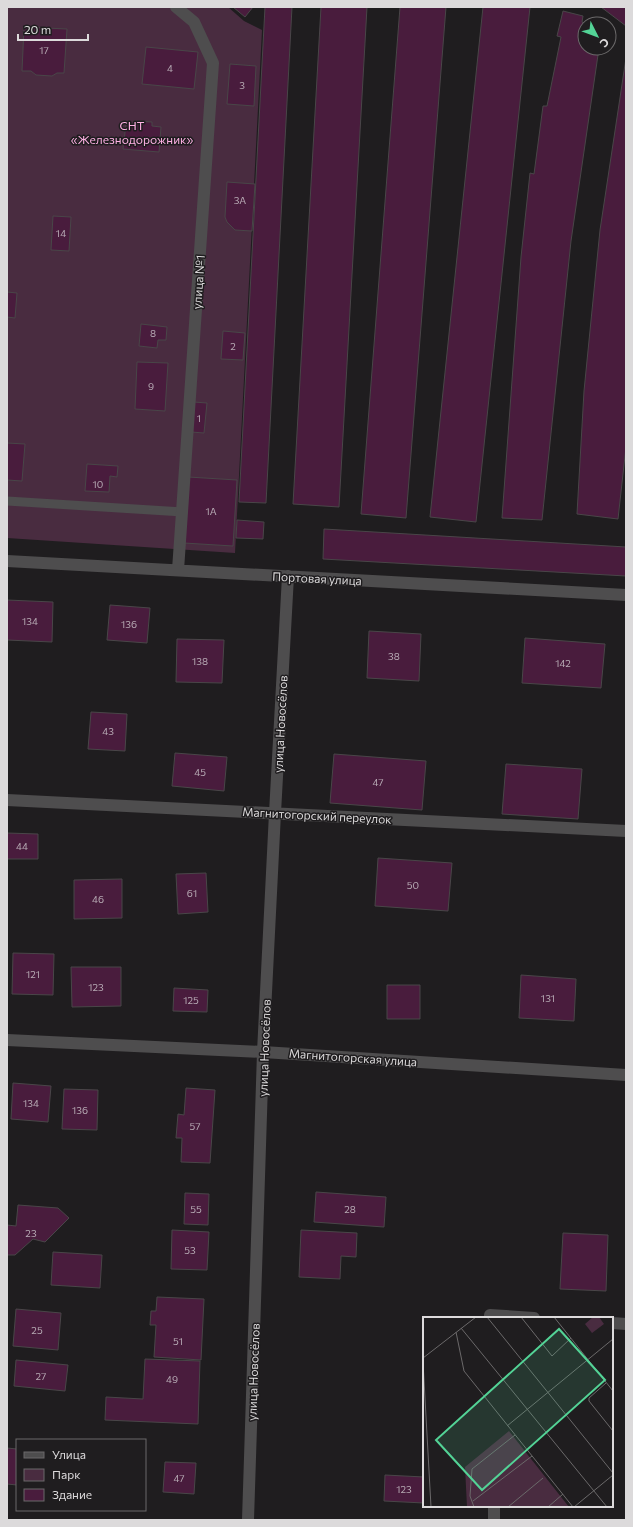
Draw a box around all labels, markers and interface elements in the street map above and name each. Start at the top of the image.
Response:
scale bar [18,16,88,42]
north arrow [577,16,617,56]
text: 20 m [24,22,51,36]
text: С [597,36,612,51]
house number: 17 [39,44,49,56]
house number: 4 [167,62,173,74]
house number: 3 [239,79,245,91]
park label: СНТ «Железнодорожник» [71,118,194,146]
house number: 3А [234,194,246,206]
house number: 14 [56,227,66,239]
street label: улица №1 [189,254,207,310]
house number: 8 [150,327,156,339]
house number: 2 [230,340,236,352]
house number: 9 [148,380,154,392]
house number: 1 [197,412,201,424]
house number: 10 [93,478,103,490]
house number: 1А [205,505,217,517]
street label: Портовая улица [272,569,362,587]
house number: 134 [22,615,38,627]
house number: 136 [121,618,137,630]
house number: 38 [388,650,400,662]
house number: 138 [192,655,208,667]
house number: 142 [555,657,571,669]
street label: улица Новосёлов [270,675,290,773]
house number: 43 [102,725,114,737]
house number: 45 [194,766,206,778]
house number: 47 [372,776,384,788]
street label: Магнитогорский переулок [242,804,393,826]
house number: 44 [16,840,28,852]
house number: 50 [407,879,419,891]
house number: 61 [187,887,197,899]
house number: 46 [92,893,104,905]
house number: 121 [26,968,40,980]
house number: 123 [88,981,104,993]
house number: 131 [541,992,555,1004]
house number: 125 [183,994,199,1006]
street label: улица Новосёлов [255,999,273,1097]
street label: Магнитогорская улица [288,1046,418,1068]
house number: 134 [23,1097,39,1109]
house number: 136 [72,1104,88,1116]
house number: 57 [189,1120,201,1132]
house number: 55 [190,1203,202,1215]
house number: 28 [344,1203,356,1215]
house number: 23 [25,1227,37,1239]
house number: 53 [184,1244,196,1256]
inset map [423,1317,613,1507]
street label: улица Новосёлов [244,1323,262,1421]
house number: 25 [31,1324,43,1336]
house number: 51 [173,1335,183,1347]
house number: 27 [36,1370,46,1382]
house number: 49 [166,1373,178,1385]
legend [16,1439,146,1511]
text: Улица [52,1447,86,1461]
text: Парк [52,1467,81,1481]
house number: 47 [173,1472,185,1484]
house number: 123 [396,1483,412,1495]
text: Здание [52,1487,92,1501]

